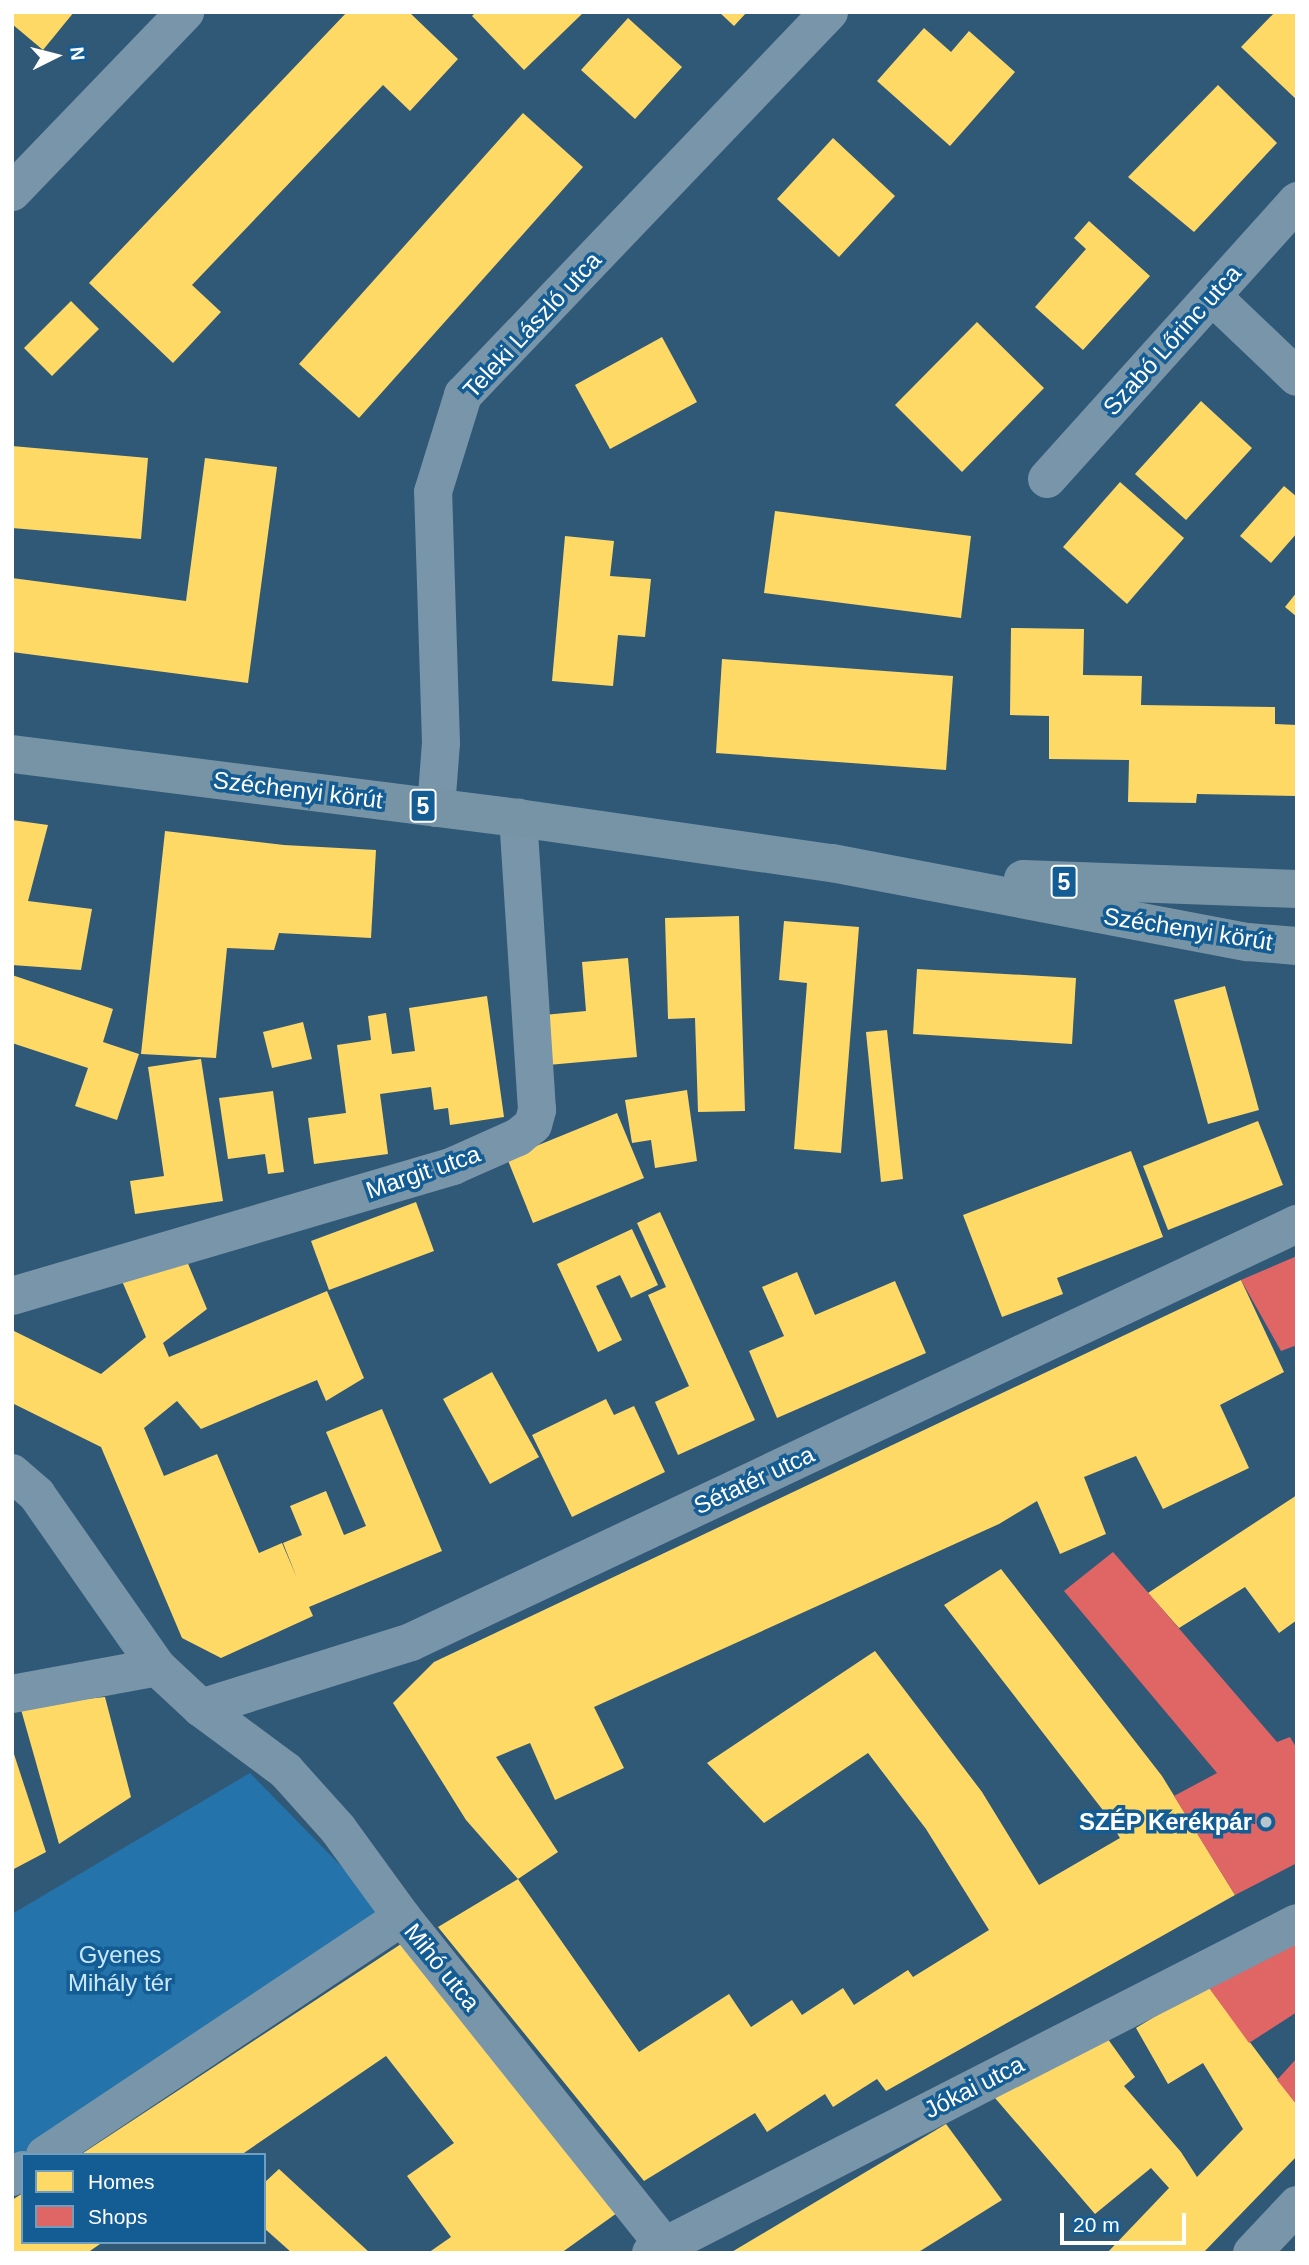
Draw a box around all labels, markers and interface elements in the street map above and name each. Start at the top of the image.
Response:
north arrow [21,21,91,91]
text: N [66,46,89,62]
street label: Teleki László utca [457,246,607,404]
street label: Szabó Lőrinc utca [1097,259,1247,421]
street label: Széchenyi körút [212,765,384,815]
road number: 5 [409,786,437,826]
road number: 5 [1050,862,1078,902]
street label: Széchenyi körút [1101,901,1275,957]
street label: Margit utca [362,1139,484,1205]
street label: Sétatér utca [689,1440,819,1520]
place label: SZÉP Kerékpár [1079,1808,1252,1836]
marker: SZÉP Kerékpár [1258,1814,1274,1830]
street label: Mihó utca [398,1918,486,2016]
park label: Gyenes Mihály tér [68,1941,172,1997]
street label: Jókai utca [919,2050,1029,2124]
legend [21,2153,266,2244]
text: Homes [88,2170,155,2193]
scale bar [1064,2198,1190,2242]
text: Shops [88,2205,148,2228]
text: 20 m [1073,2213,1120,2236]

